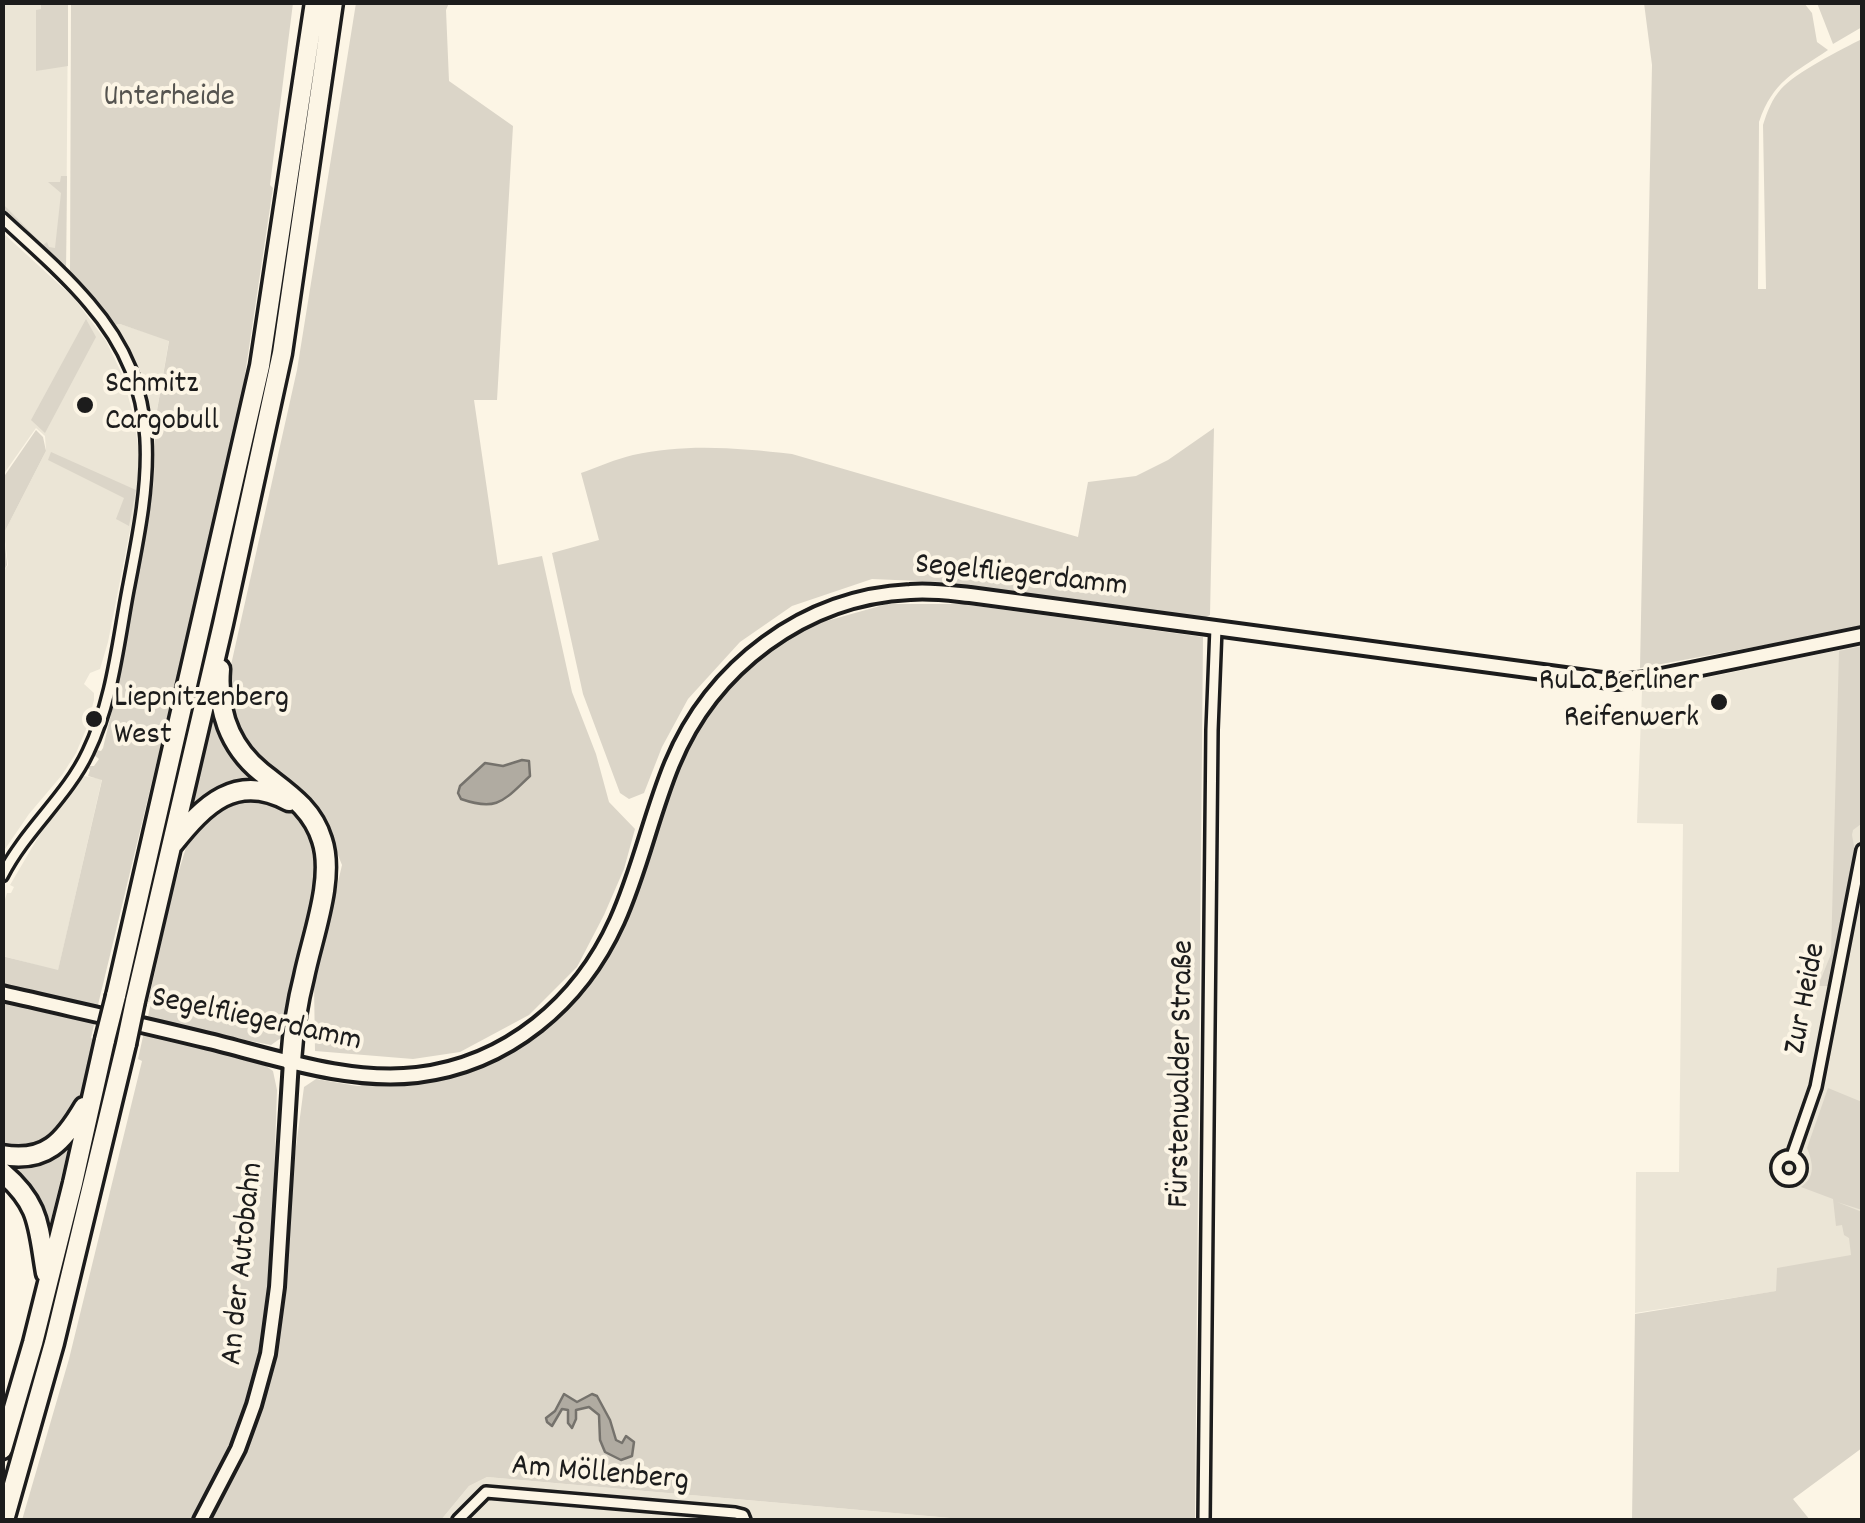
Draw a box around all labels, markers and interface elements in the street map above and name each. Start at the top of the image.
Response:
park label: Unterheide [103,81,235,119]
place label: Schmitz Cargobull [105,368,219,443]
marker: Schmitz Cargobull [74,394,96,416]
street label: Segelfliegerdamm [913,548,1129,608]
place label: RuLa Berliner Reifenwerk [1539,665,1699,740]
place label: Liepnitzenberg West [114,682,289,757]
marker: RuLa Berliner Reifenwerk [1708,691,1730,713]
marker: Liepnitzenberg West [83,708,105,730]
street label: Fürstenwalder Straße [1162,940,1206,1208]
street label: Zur Heide [1778,940,1838,1058]
street label: Segelfliegerdamm [147,981,365,1063]
street label: An der Autobahn [215,1161,275,1367]
street label: Am Möllenberg [510,1449,690,1503]

